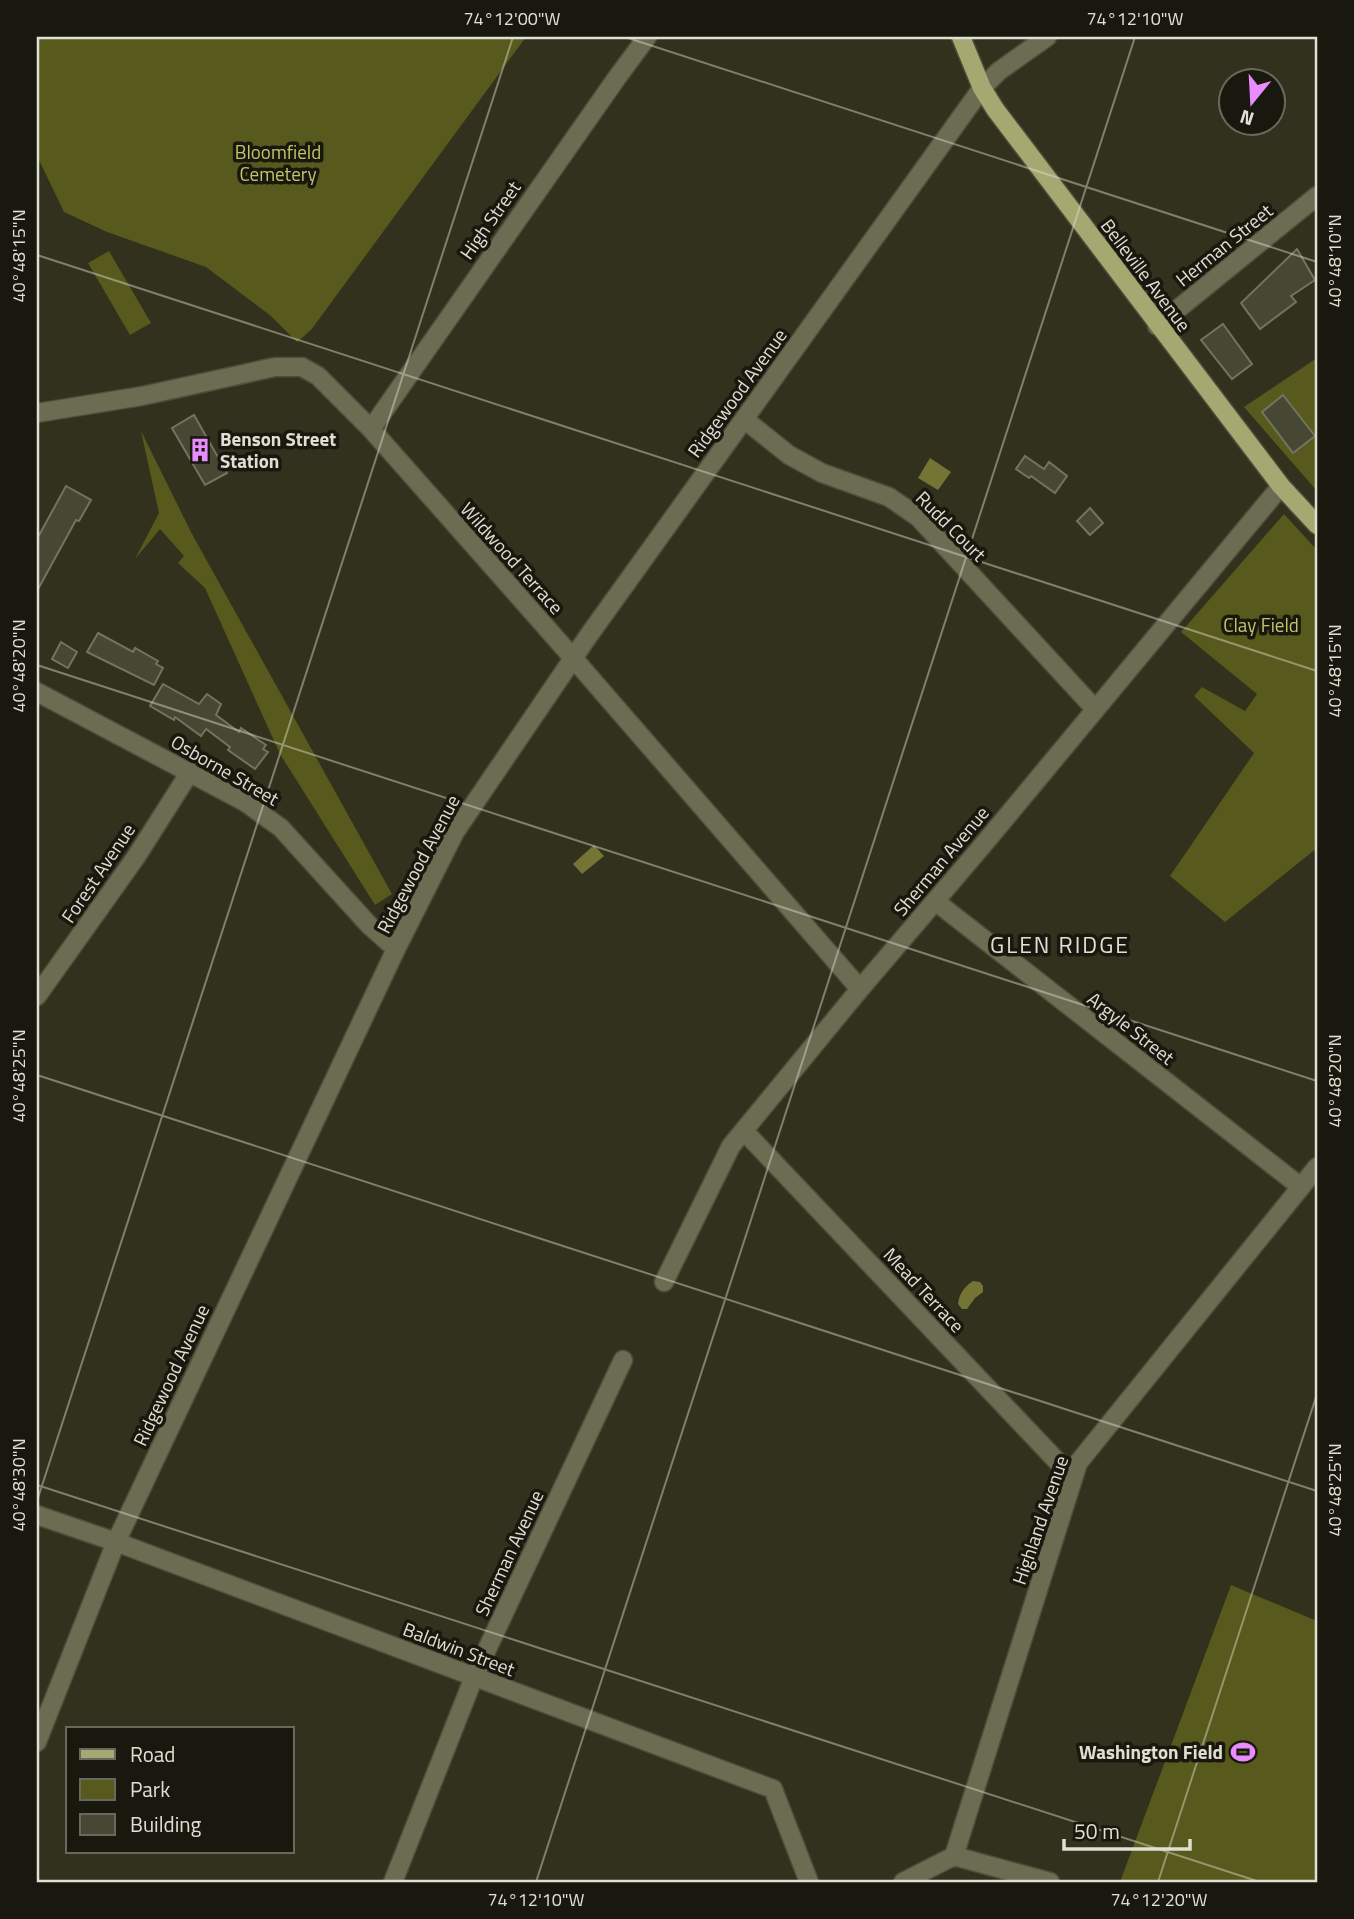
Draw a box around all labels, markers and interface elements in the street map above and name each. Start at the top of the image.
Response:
text: 74°12'00"W [464,5,561,32]
text: 74°12'10"W [1087,5,1184,32]
north arrow [1218,66,1288,136]
text: N [1236,103,1257,134]
park label: Bloomfield Cemetery [235,137,321,188]
street label: High Street [452,174,528,265]
street label: Herman Street [1169,196,1279,293]
text: 40°48'15"N [5,209,32,303]
street label: Belleville Avenue [1094,212,1199,337]
text: 40°48'10"N [1321,214,1348,308]
street label: Ridgewood Avenue [680,322,793,463]
place label: Benson Street Station [220,424,336,475]
building icon: Benson Street Station [186,436,214,464]
street label: Rudd Court [909,484,993,568]
street label: Wildwood Terrace [454,495,571,620]
park label: Clay Field [1223,610,1299,639]
text: 40°48'20"N [5,619,32,713]
text: 40°48'15"N [1321,624,1348,718]
street label: Osborne Street [166,727,285,813]
street label: Ridgewood Avenue [369,789,466,938]
street label: Sherman Avenue [886,799,995,922]
street label: Forest Avenue [53,817,142,928]
district label: GLEN RIDGE [990,927,1130,962]
street label: Argyle Street [1081,984,1181,1071]
text: 40°48'25"N [5,1029,32,1123]
text: 40°48'20"N [1321,1034,1348,1128]
street label: Mead Terrace [877,1240,972,1339]
street label: Ridgewood Avenue [125,1299,216,1450]
text: 40°48'30"N [5,1438,32,1532]
text: 40°48'25"N [1321,1443,1348,1537]
street label: Highland Avenue [1004,1451,1075,1588]
street label: Sherman Avenue [467,1485,550,1620]
street label: Baldwin Street [399,1614,520,1683]
legend [66,1727,294,1853]
place label: Washington Field [1079,1737,1223,1766]
text: Road [130,1738,175,1770]
sports icon: Washington Field [1229,1738,1257,1766]
text: Park [130,1773,170,1805]
scale bar [1064,1807,1190,1851]
text: Building [130,1808,202,1840]
text: 50 m [1074,1815,1120,1847]
text: 74°12'10"W [488,1886,585,1913]
text: 74°12'20"W [1111,1886,1208,1913]

